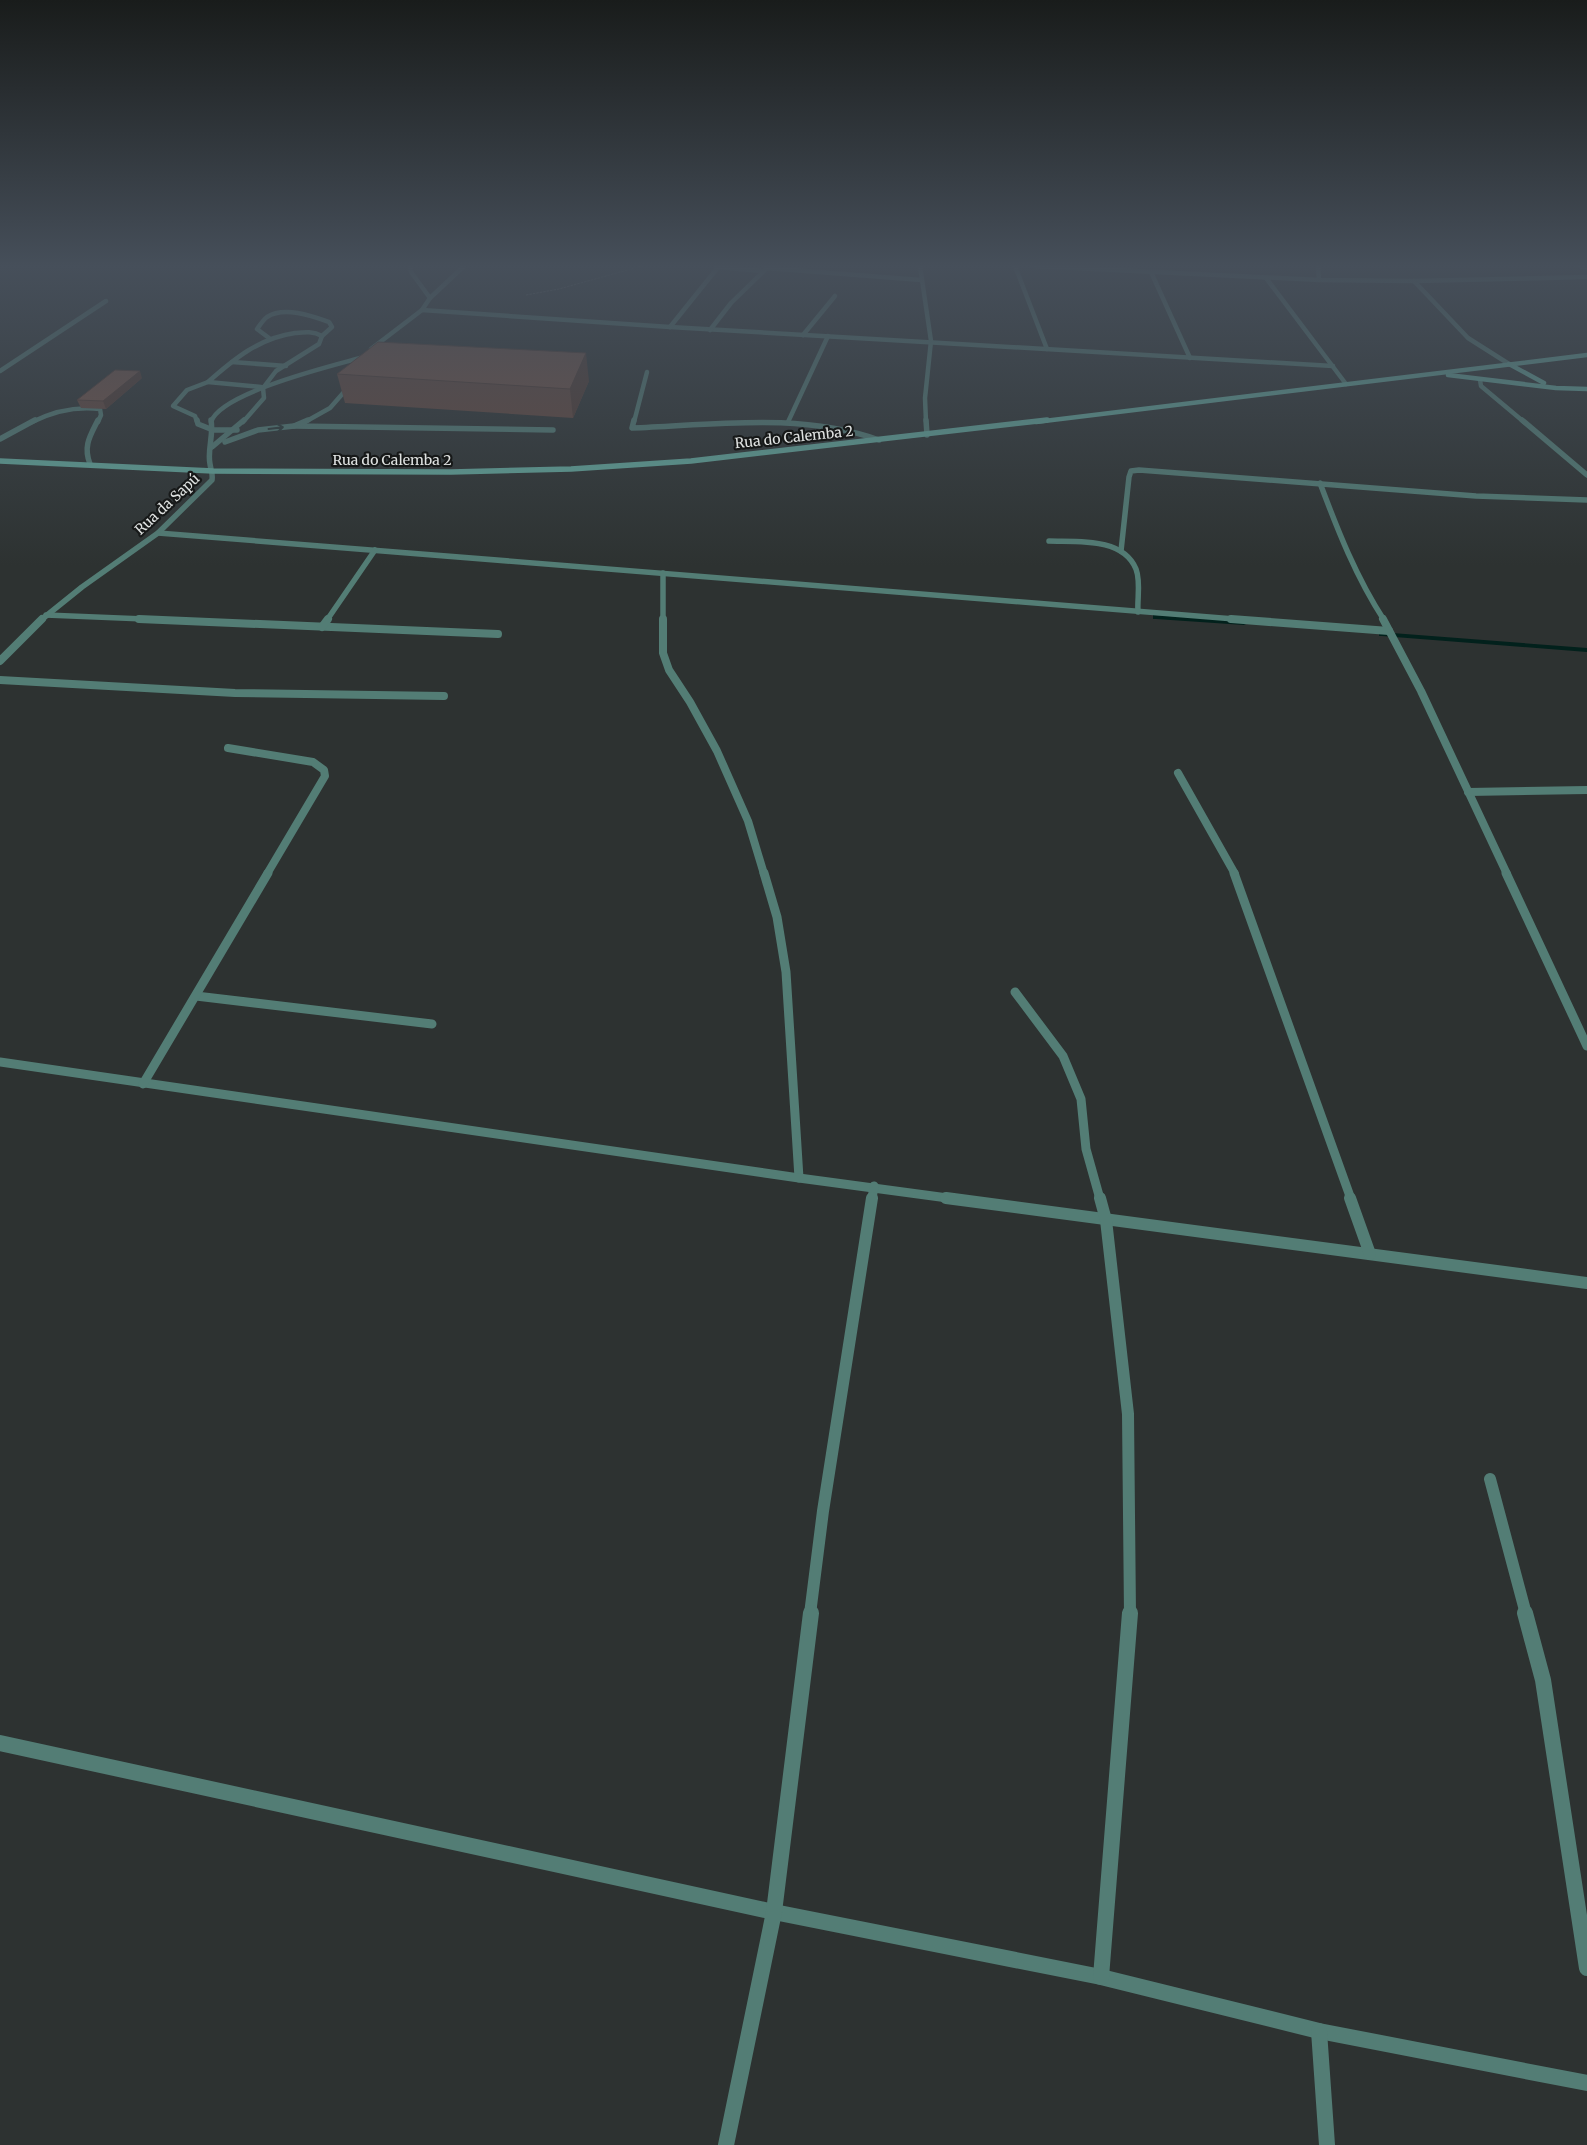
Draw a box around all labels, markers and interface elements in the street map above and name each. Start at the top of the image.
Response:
street label: Rua do Calemba 2 [734,422,854,452]
one-way arrow [267,423,283,433]
street label: Rua do Calemba 2 [332,451,452,469]
street label: Rua da Sapú [131,469,203,539]

